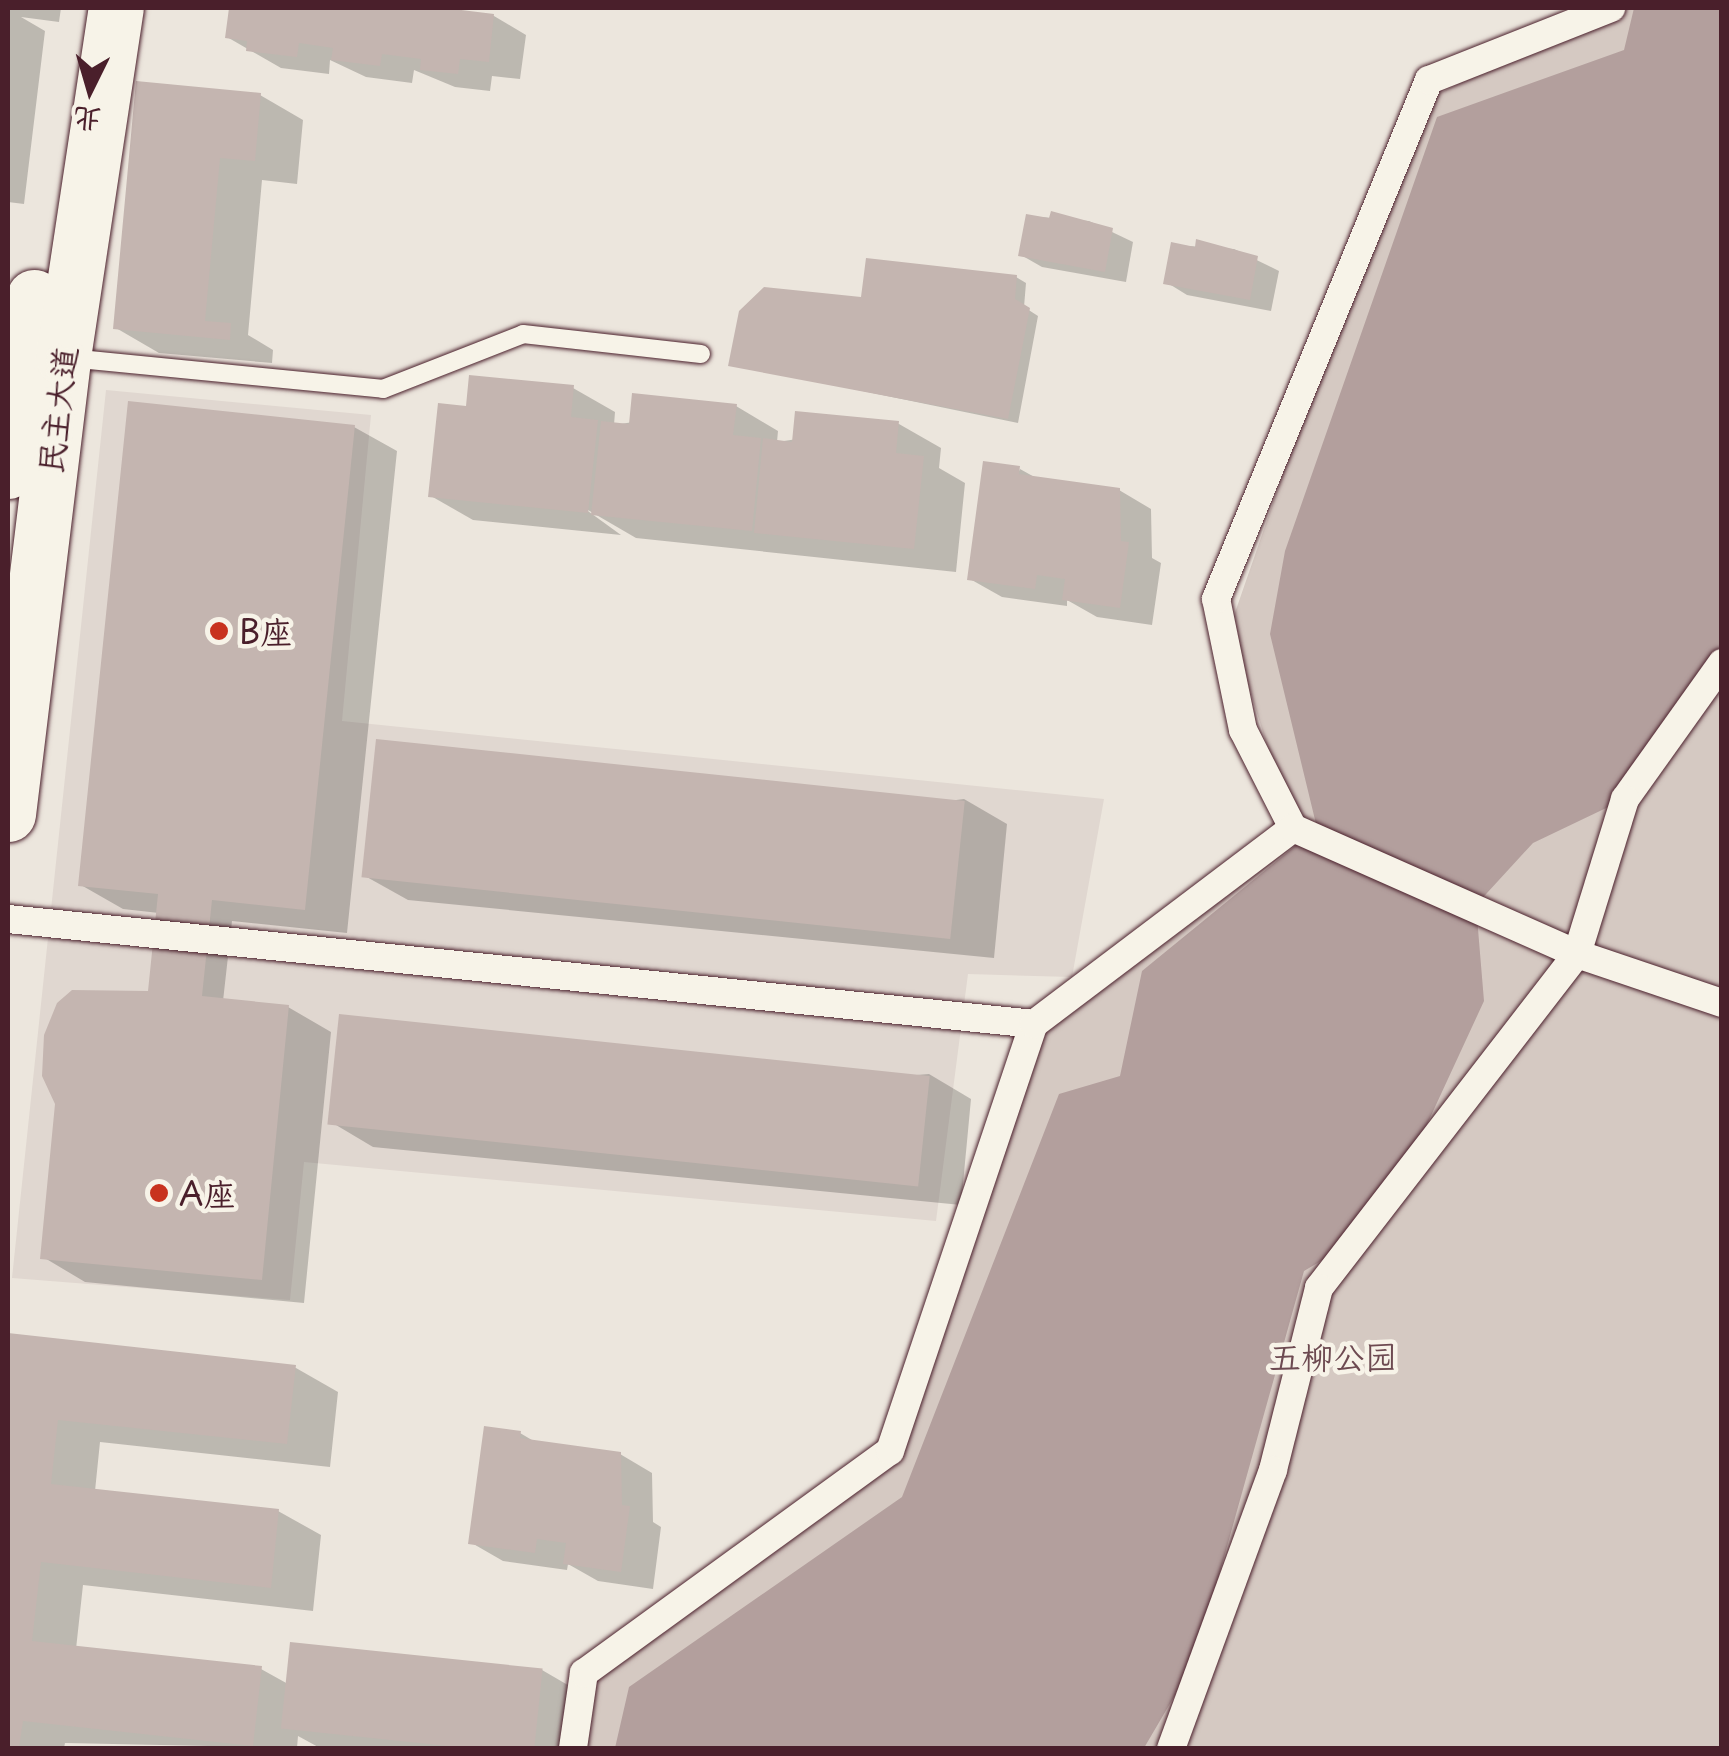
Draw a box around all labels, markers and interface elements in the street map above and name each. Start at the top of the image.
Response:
north arrow [40,40,140,140]
text: 北 [72,98,103,143]
street label: 民主大道 [30,344,84,476]
place label: B座 [239,612,292,650]
marker: B座 [208,620,230,642]
place label: A座 [179,1174,236,1212]
marker: A座 [148,1182,170,1204]
park label: 五柳公园 [1269,1337,1397,1375]

